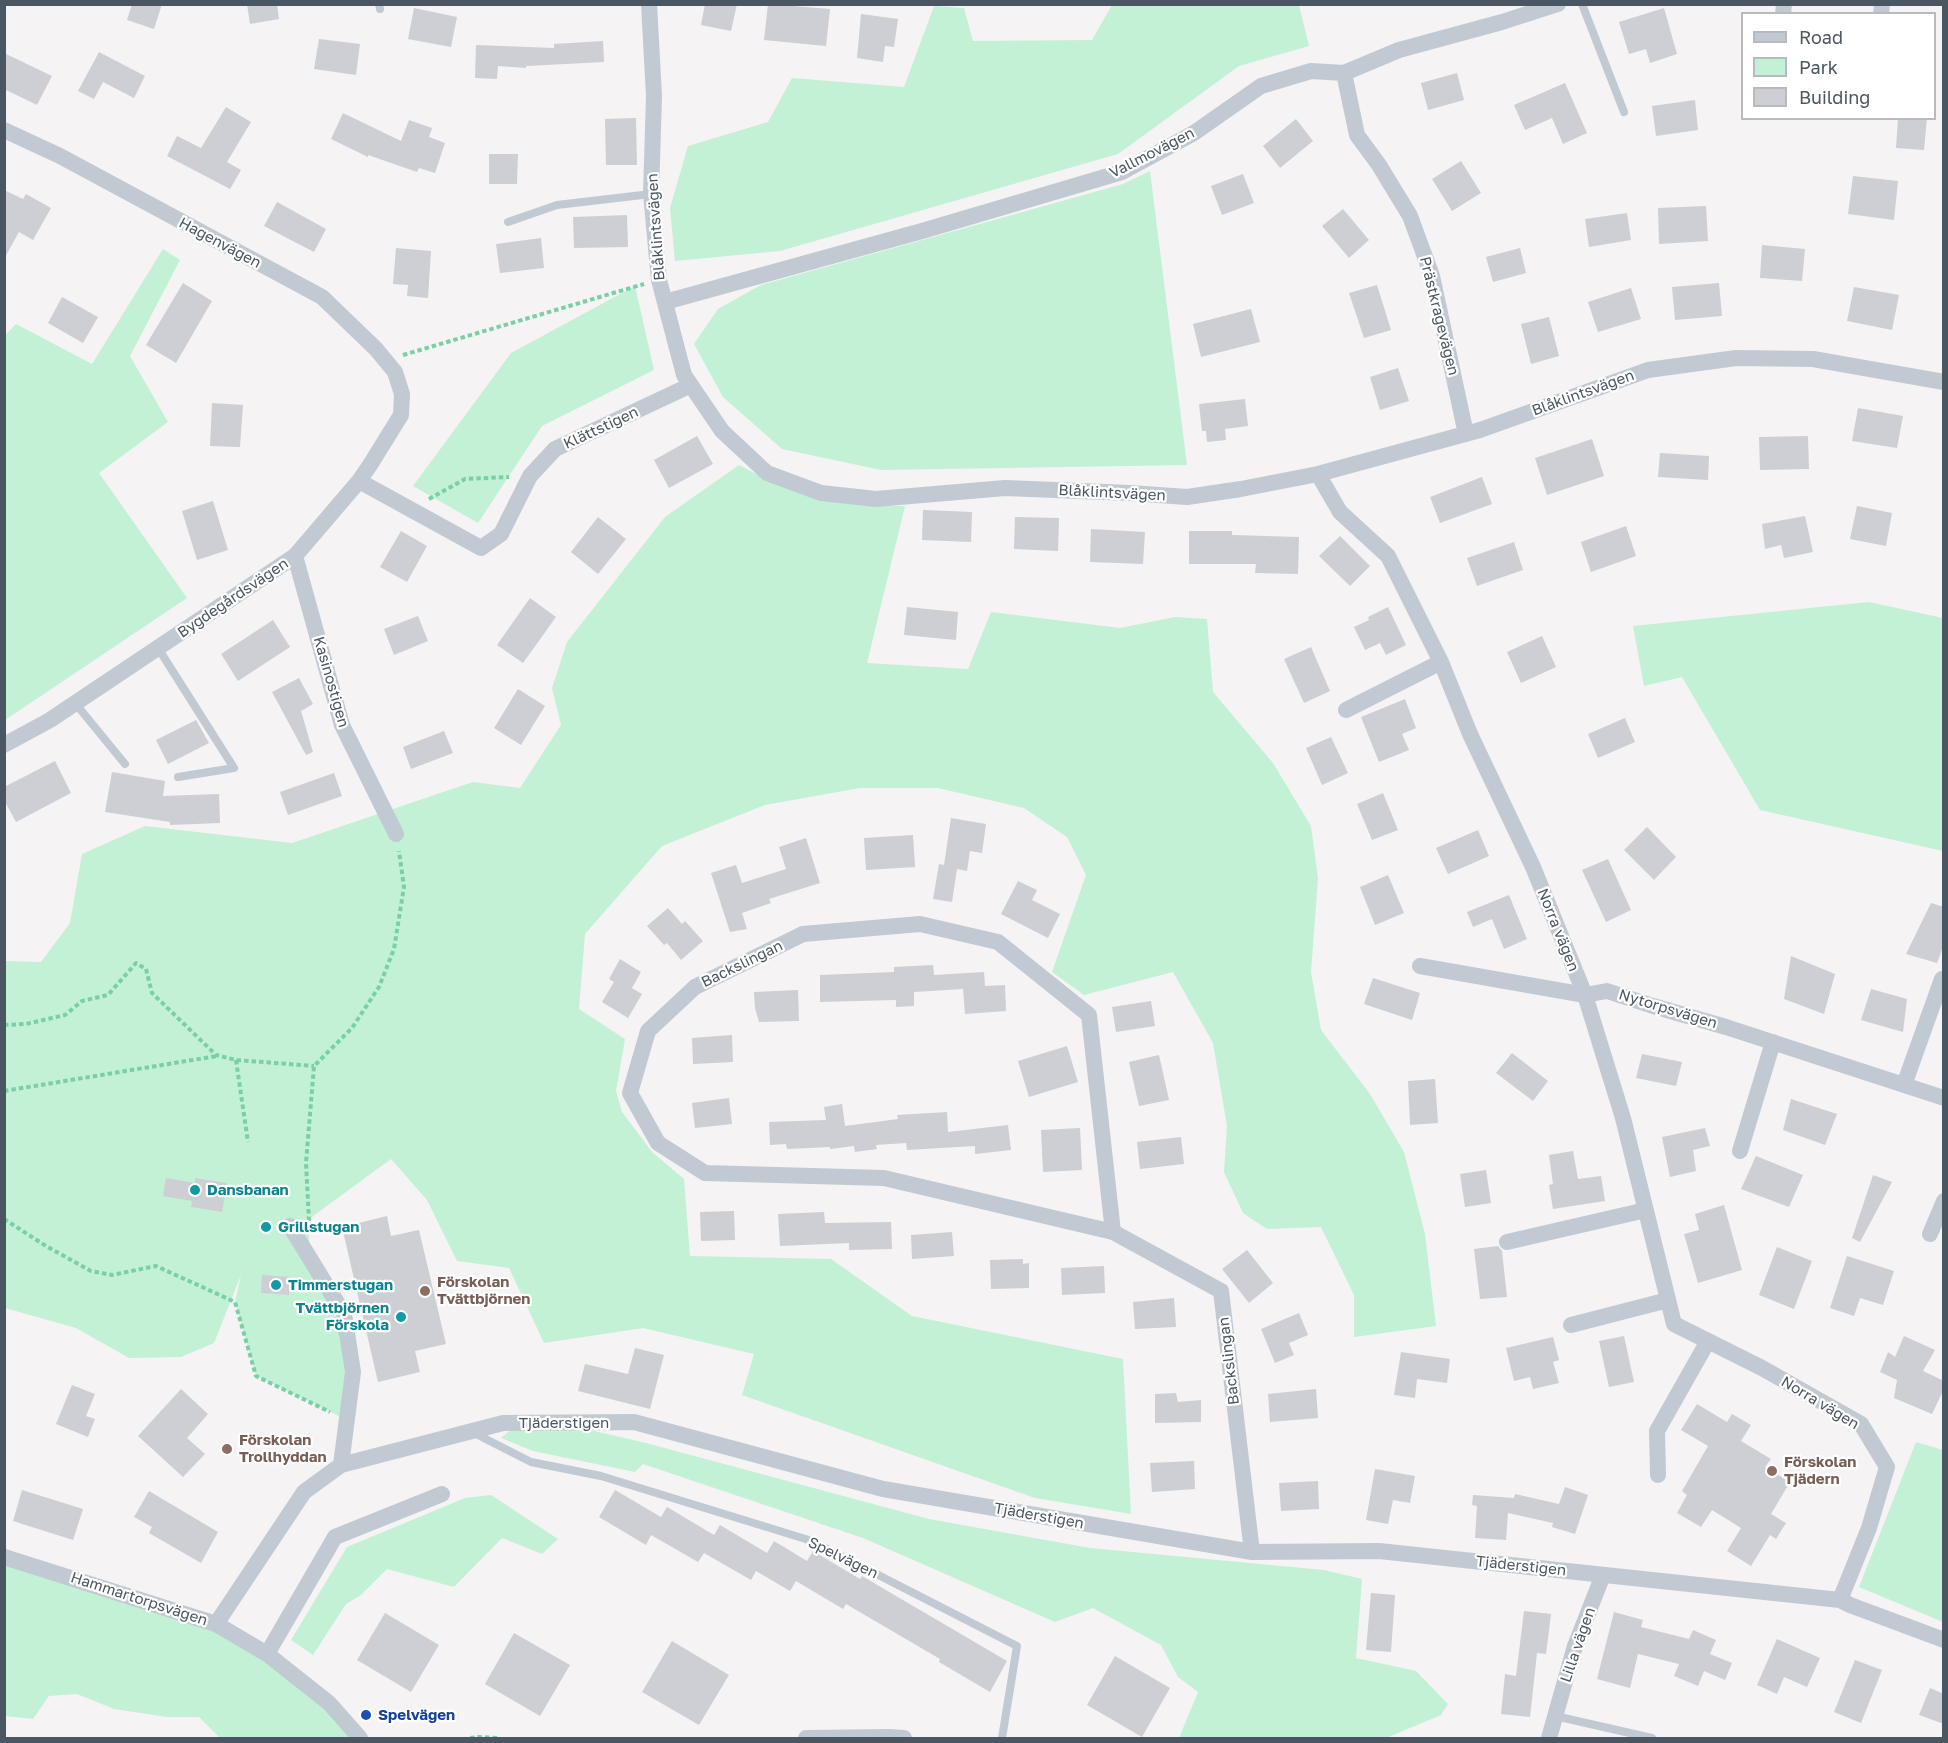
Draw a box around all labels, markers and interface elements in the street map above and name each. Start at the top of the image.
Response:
legend [1741,12,1936,120]
text: Road [1799,26,1843,48]
text: Park [1799,56,1838,78]
text: Building [1799,86,1870,108]
street label: Vallmovägen [1107,124,1197,182]
street label: Blåklintsvägen [643,173,669,281]
street label: Hagenvägen [176,214,264,272]
street label: Prästkragevägen [1416,255,1462,377]
street label: Blåklintsvägen [1529,366,1637,420]
street label: Klättstigen [561,403,641,453]
street label: Blåklintsvägen [1058,481,1166,505]
street label: Bygdegårdsvägen [174,554,292,642]
street label: Kasinostigen [309,634,353,730]
street label: Norra vägen [1533,886,1583,974]
street label: Backslingan [698,937,786,991]
street label: Nytorpsvägen [1617,985,1719,1033]
place label: Dansbanan [207,1181,289,1199]
marker: Dansbanan [188,1183,202,1197]
place label: Grillstugan [278,1218,359,1236]
marker: Grillstugan [259,1220,273,1234]
place label: Förskolan Tvättbjörnen [437,1273,530,1308]
place label: Timmerstugan [288,1276,393,1294]
marker: Timmerstugan [269,1278,283,1292]
marker: Förskolan Tvättbjörnen [418,1284,432,1298]
place label: Tvättbjörnen Förskola [296,1299,389,1334]
marker: Tvättbjörnen Förskola [394,1310,408,1324]
street label: Backslingan [1215,1316,1243,1406]
street label: Norra vägen [1778,1373,1862,1433]
street label: Tjäderstigen [519,1414,609,1432]
place label: Förskolan Trollhyddan [239,1431,327,1466]
marker: Förskolan Trollhyddan [220,1442,234,1456]
place label: Förskolan Tjädern [1784,1453,1856,1488]
marker: Förskolan Tjädern [1765,1464,1779,1478]
street label: Tjäderstigen [993,1499,1085,1533]
street label: Spelvägen [805,1533,881,1583]
street label: Tjäderstigen [1475,1552,1567,1580]
street label: Hammartorpsvägen [68,1568,210,1630]
street label: Lilla vägen [1557,1605,1599,1685]
place label: Spelvägen [378,1706,455,1724]
marker: Spelvägen [359,1708,373,1722]

